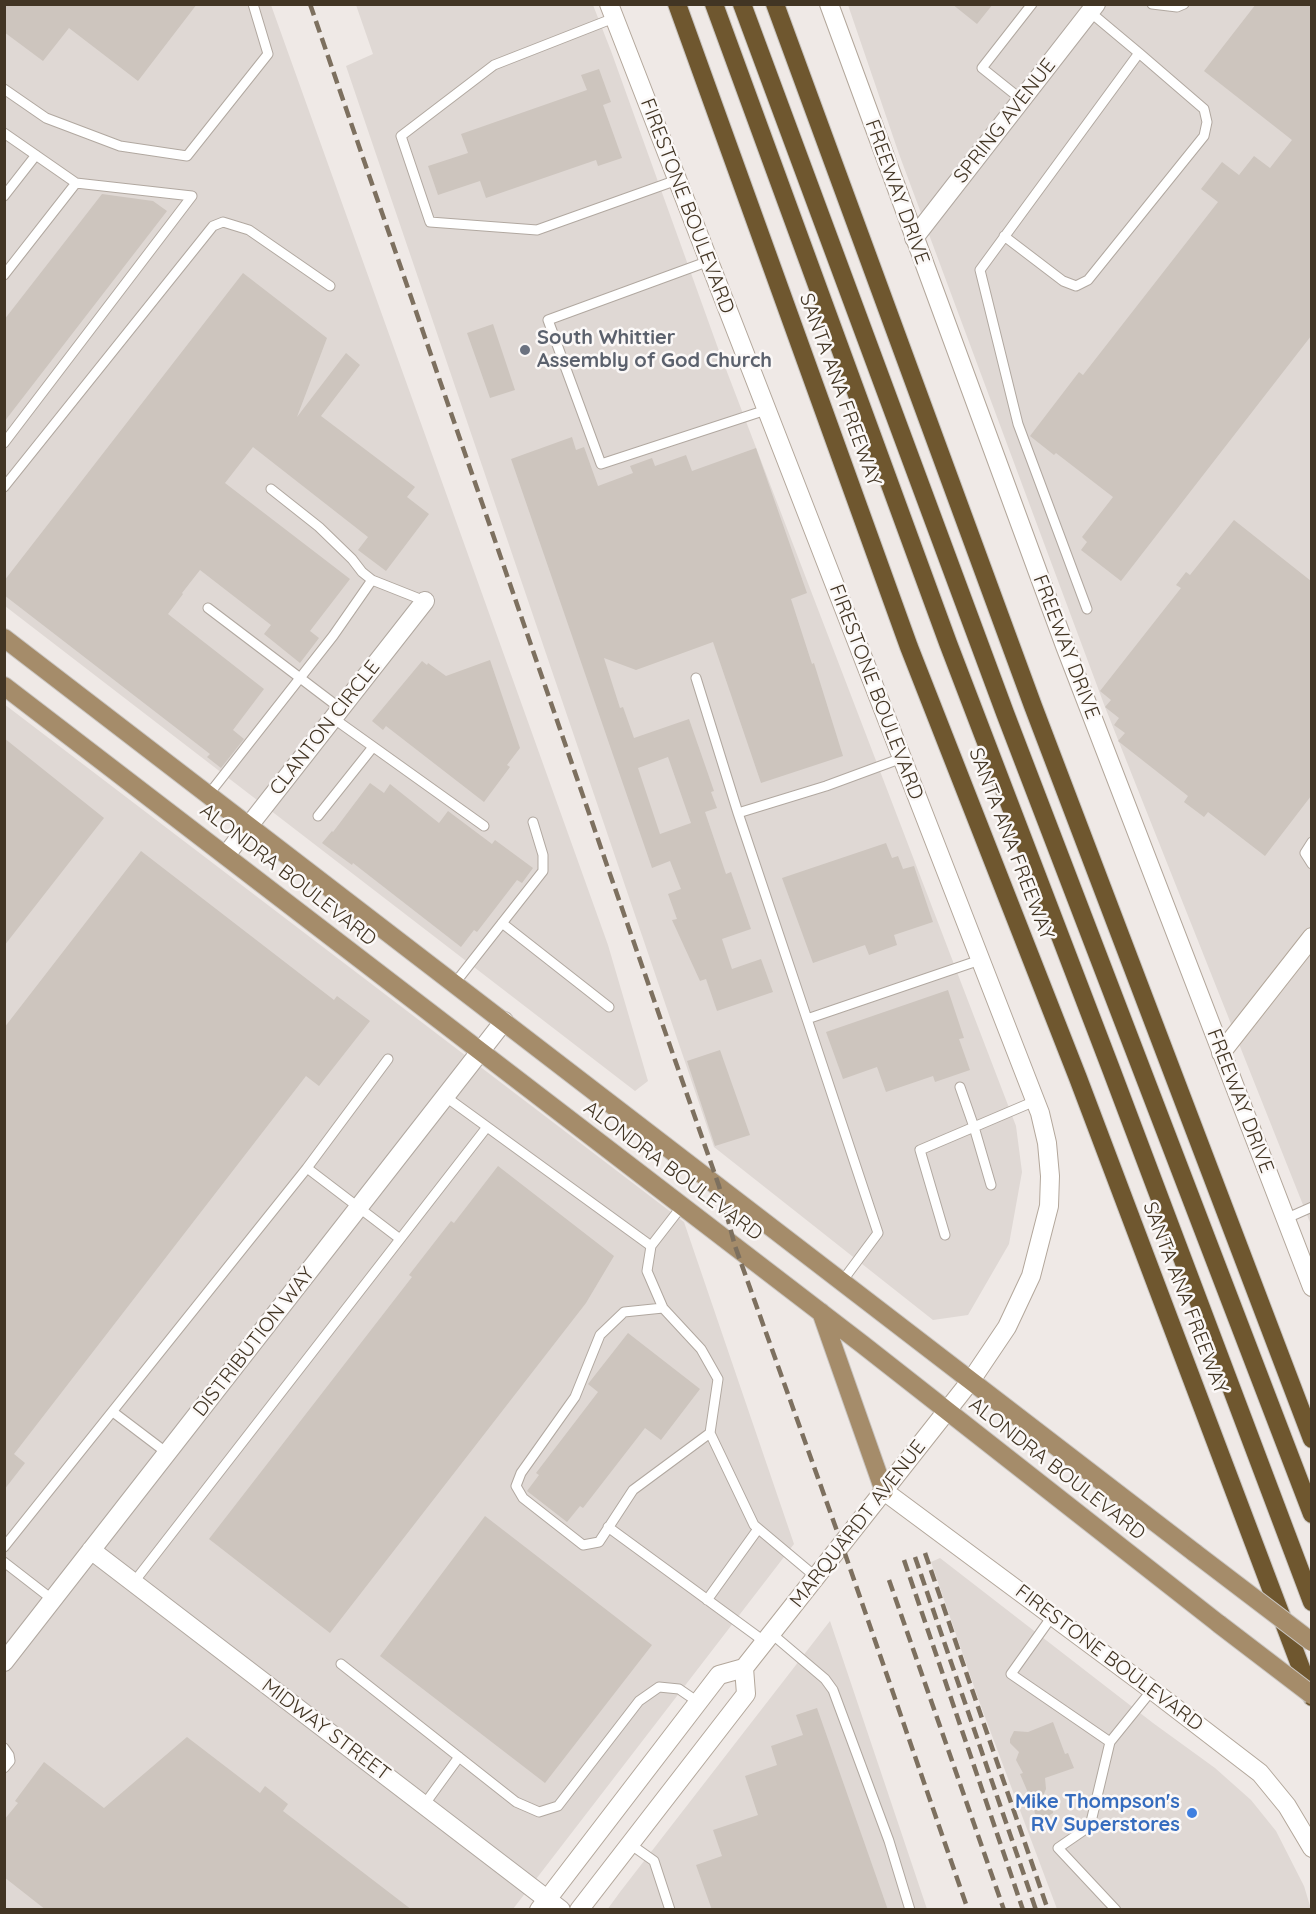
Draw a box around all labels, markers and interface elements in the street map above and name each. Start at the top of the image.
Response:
street label: SPRING AVENUE [949,54,1061,188]
street label: FIRESTONE BOULEVARD [635,95,739,317]
street label: FREEWAY DRIVE [860,116,934,268]
street label: SANTA ANA FREEWAY [794,290,886,490]
place label: South Whittier Assembly of God Church [537,326,772,373]
marker: South Whittier Assembly of God Church [518,343,532,357]
street label: FREEWAY DRIVE [1027,572,1105,722]
street label: FIRESTONE BOULEVARD [824,581,928,803]
street label: CLANTON CIRCLE [265,656,385,800]
street label: SANTA ANA FREEWAY [963,745,1059,943]
street label: ALONDRA BOULEVARD [195,799,381,951]
street label: FREEWAY DRIVE [1201,1026,1279,1176]
street label: ALONDRA BOULEVARD [579,1096,767,1246]
street label: SANTA ANA FREEWAY [1137,1199,1233,1397]
street label: DISTRIBUTION WAY [188,1263,320,1421]
street label: ALONDRA BOULEVARD [964,1393,1150,1545]
street label: MARQUARDT AVENUE [785,1435,931,1613]
street label: FIRESTONE BOULEVARD [1010,1580,1208,1736]
street label: MIDWAY STREET [257,1674,395,1786]
place label: Mike Thompson's RV Superstores [1015,1790,1180,1837]
marker: Mike Thompson's RV Superstores [1185,1806,1199,1820]

